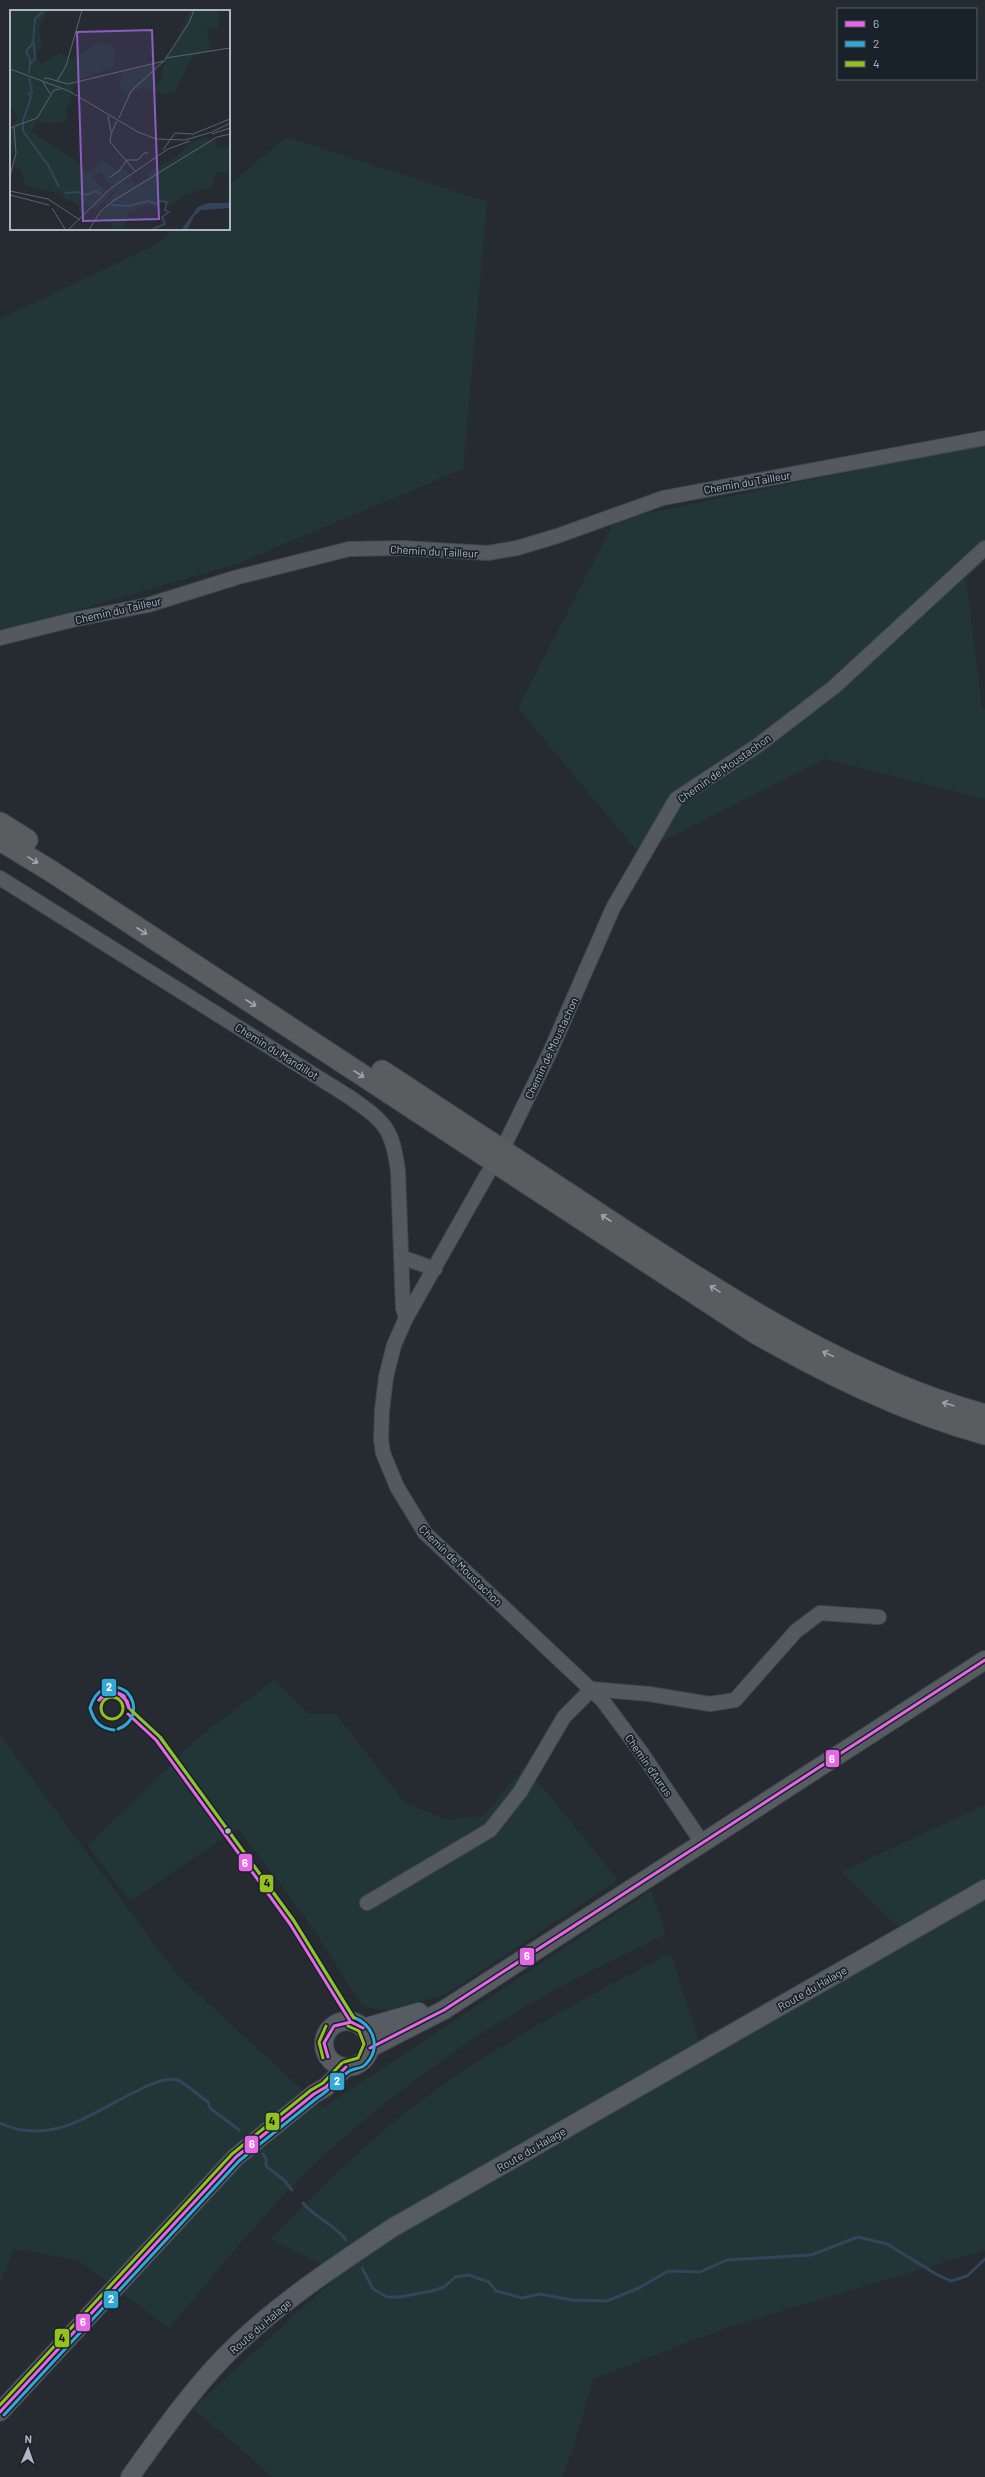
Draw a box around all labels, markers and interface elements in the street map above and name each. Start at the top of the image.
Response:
legend [837,8,977,80]
inset map [10,10,230,230]
text: 6 [873,16,879,30]
text: 2 [873,36,879,50]
text: 4 [873,56,880,70]
street label: Chemin du Tailleur [703,468,791,496]
street label: Chemin du Tailleur [390,542,478,560]
street label: Chemin du Tailleur [74,594,162,626]
street label: Chemin de Moustachon [675,731,773,805]
one-way arrow [27,856,38,864]
one-way arrow [136,927,147,935]
street label: Chemin de Moustachon [522,995,580,1101]
one-way arrow [245,999,257,1007]
street label: Chemin du Mandillot [233,1020,321,1082]
one-way arrow [353,1070,364,1078]
one-way arrow [600,1214,612,1222]
one-way arrow [710,1285,721,1293]
one-way arrow [822,1350,834,1357]
one-way arrow [941,1400,954,1407]
street label: Chemin de Moustachon [417,1522,505,1608]
line badge: 2 [101,1678,117,1697]
text: 2 [106,1680,112,1693]
street label: Chemin d'Aurus [623,1731,675,1799]
line badge: 6 [825,1749,840,1768]
text: 6 [829,1752,835,1765]
unlabelled marker [223,1826,233,1836]
line badge: 6 [238,1853,253,1872]
text: 6 [242,1856,248,1869]
line badge: 4 [259,1874,274,1893]
text: 4 [264,1876,271,1889]
line badge: 6 [519,1947,535,1966]
text: 6 [524,1949,530,1962]
street label: Route du Halage [775,1963,849,2013]
line badge: 2 [329,2072,345,2091]
text: 2 [334,2074,340,2087]
line badge: 4 [265,2112,280,2131]
text: 4 [269,2114,276,2127]
street label: Route du Halage [494,2124,568,2174]
line badge: 6 [244,2135,259,2154]
text: 6 [249,2137,255,2150]
line badge: 2 [103,2290,119,2309]
text: 2 [108,2292,114,2305]
street label: Route du Halage [227,2296,294,2356]
line badge: 6 [75,2313,91,2332]
text: 6 [80,2315,86,2328]
line badge: 4 [54,2328,70,2348]
text: 4 [59,2331,66,2344]
north arrow [8,2429,48,2469]
text: N [24,2432,32,2445]

